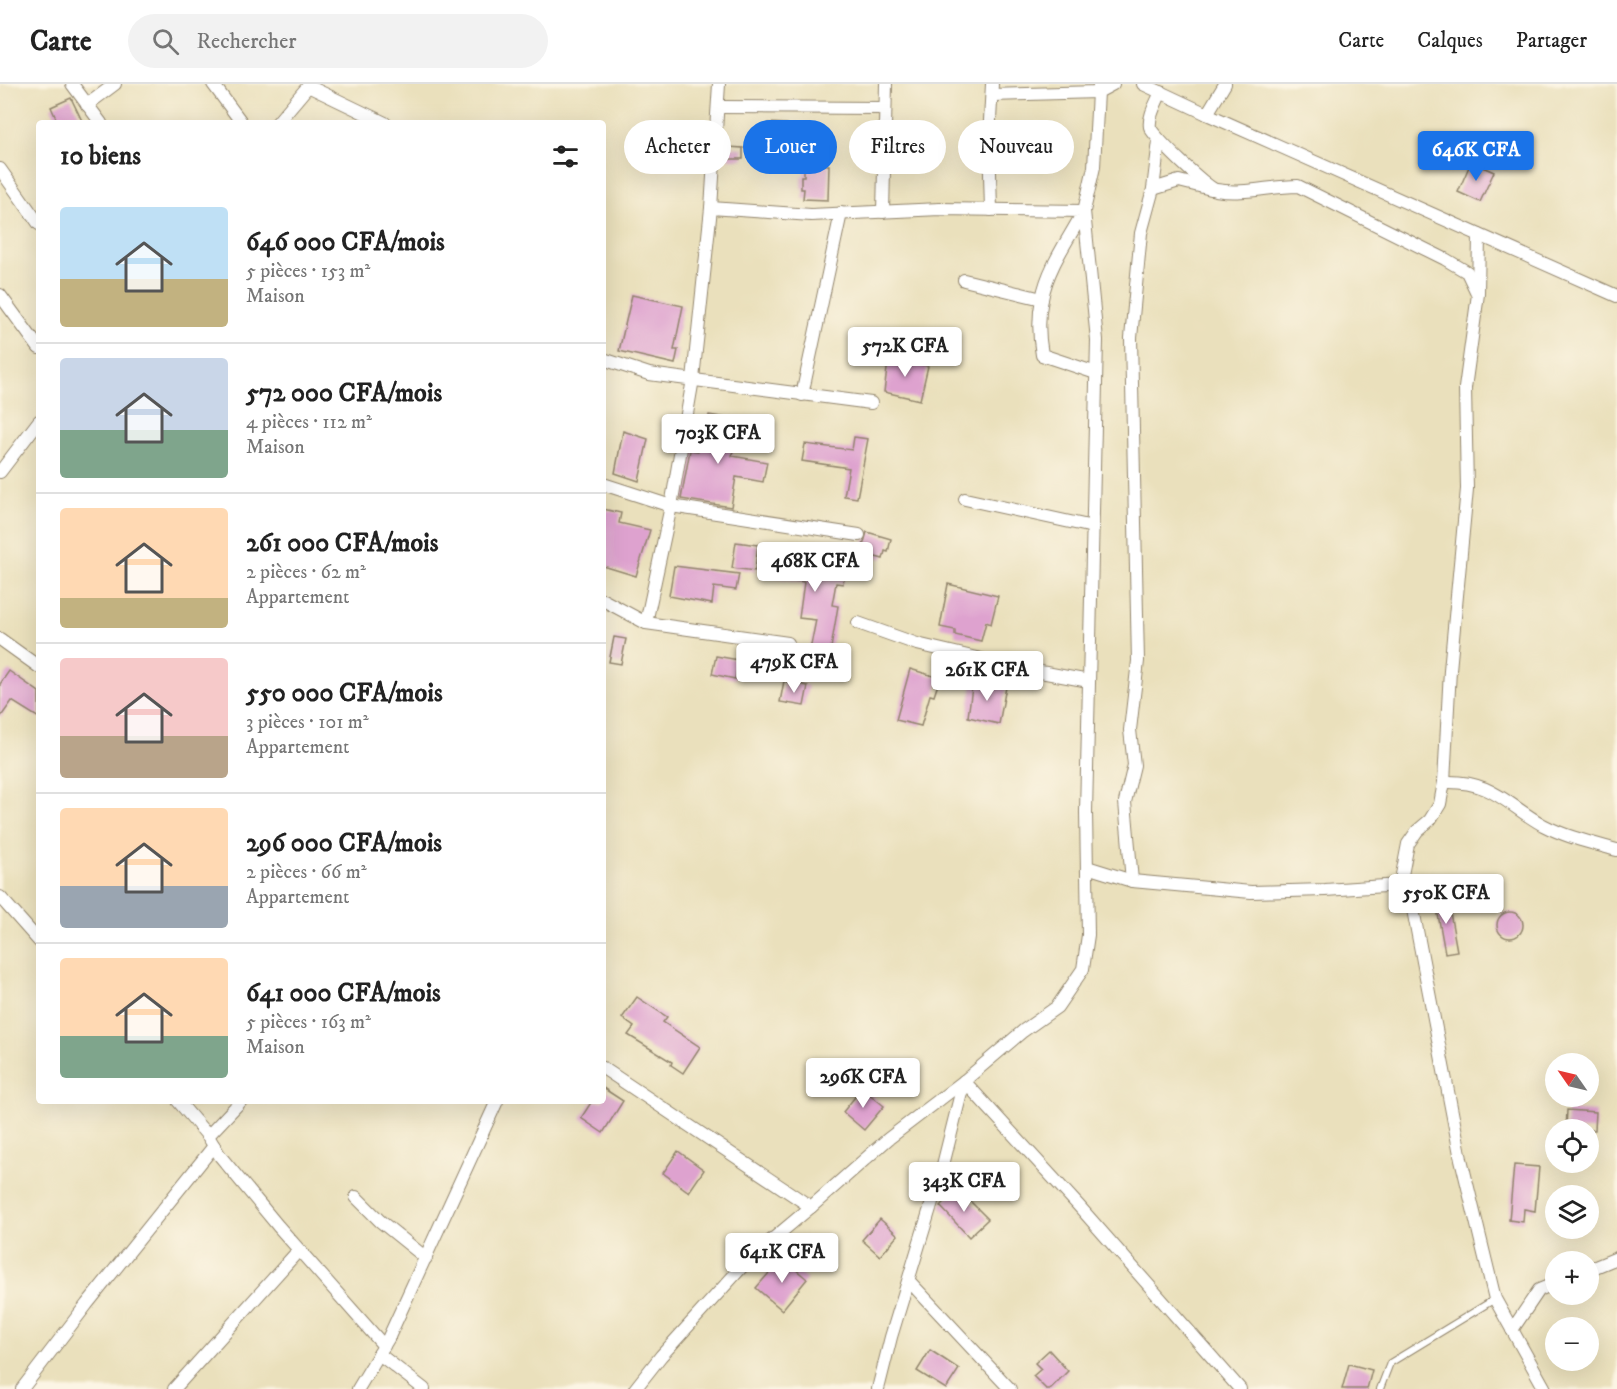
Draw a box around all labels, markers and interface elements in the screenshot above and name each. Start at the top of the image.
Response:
search box [128,14,548,68]
text: Carte [30,24,92,59]
icon: search [149,25,182,58]
text: Rechercher [197,28,297,55]
text: Carte [1338,28,1384,54]
text: Calques [1417,28,1483,54]
text: Partager [1516,28,1587,54]
chip: Acheter [624,120,731,174]
chip: Louer [743,120,837,174]
chip: Filtres [849,120,946,174]
chip: Nouveau [958,120,1074,174]
pin: 646K CFA [1414,131,1538,182]
text: 646K CFA [1432,138,1520,163]
text: 10 biens [60,140,141,173]
icon: filters [549,140,582,173]
text: 646 000 CFA/mois [246,226,445,259]
icon: home [108,231,180,303]
text: 5 pièces · 153 m² [246,259,370,284]
text: Maison [246,284,305,309]
pin: 572K CFA [843,327,967,378]
text: 572K CFA [862,334,948,359]
text: 572 000 CFA/mois [246,377,442,410]
icon: home [108,382,180,454]
text: 4 pièces · 112 m² [246,410,372,435]
pin: 703K CFA [656,414,780,465]
text: 703K CFA [676,421,760,446]
text: Maison [246,435,305,460]
text: 261 000 CFA/mois [246,527,438,560]
icon: home [108,532,180,604]
pin: 468K CFA [753,542,877,593]
text: 468K CFA [771,549,859,574]
text: 2 pièces · 62 m² [246,560,366,585]
text: Appartement [246,585,349,610]
pin: 479K CFA [732,643,856,694]
text: 479K CFA [750,650,838,675]
pin: 261K CFA [925,651,1049,702]
text: 261K CFA [945,658,1029,683]
text: 550 000 CFA/mois [246,677,443,710]
icon: home [108,682,180,754]
text: 3 pièces · 101 m² [246,710,369,735]
text: Appartement [246,735,349,760]
text: 296 000 CFA/mois [246,827,442,860]
icon: home [108,832,180,904]
text: 2 pièces · 66 m² [246,860,367,885]
pin: 550K CFA [1384,874,1508,925]
text: 550K CFA [1403,881,1489,906]
text: Appartement [246,885,349,910]
text: 641 000 CFA/mois [246,977,441,1010]
icon: home [108,982,180,1054]
text: 5 pièces · 163 m² [246,1010,371,1035]
text: Maison [246,1035,305,1060]
north arrow [1545,1053,1599,1107]
map controls [1545,1053,1599,1371]
pin: 296K CFA [801,1058,925,1109]
text: 296K CFA [820,1065,906,1090]
button: locate [1545,1119,1599,1173]
pin: 343K CFA [902,1162,1026,1213]
text: 343K CFA [923,1169,1005,1194]
button: layers [1545,1185,1599,1239]
pin: 641K CFA [720,1233,844,1284]
text: 641K CFA [739,1240,825,1265]
button: + [1545,1251,1599,1305]
button: − [1545,1317,1599,1371]

